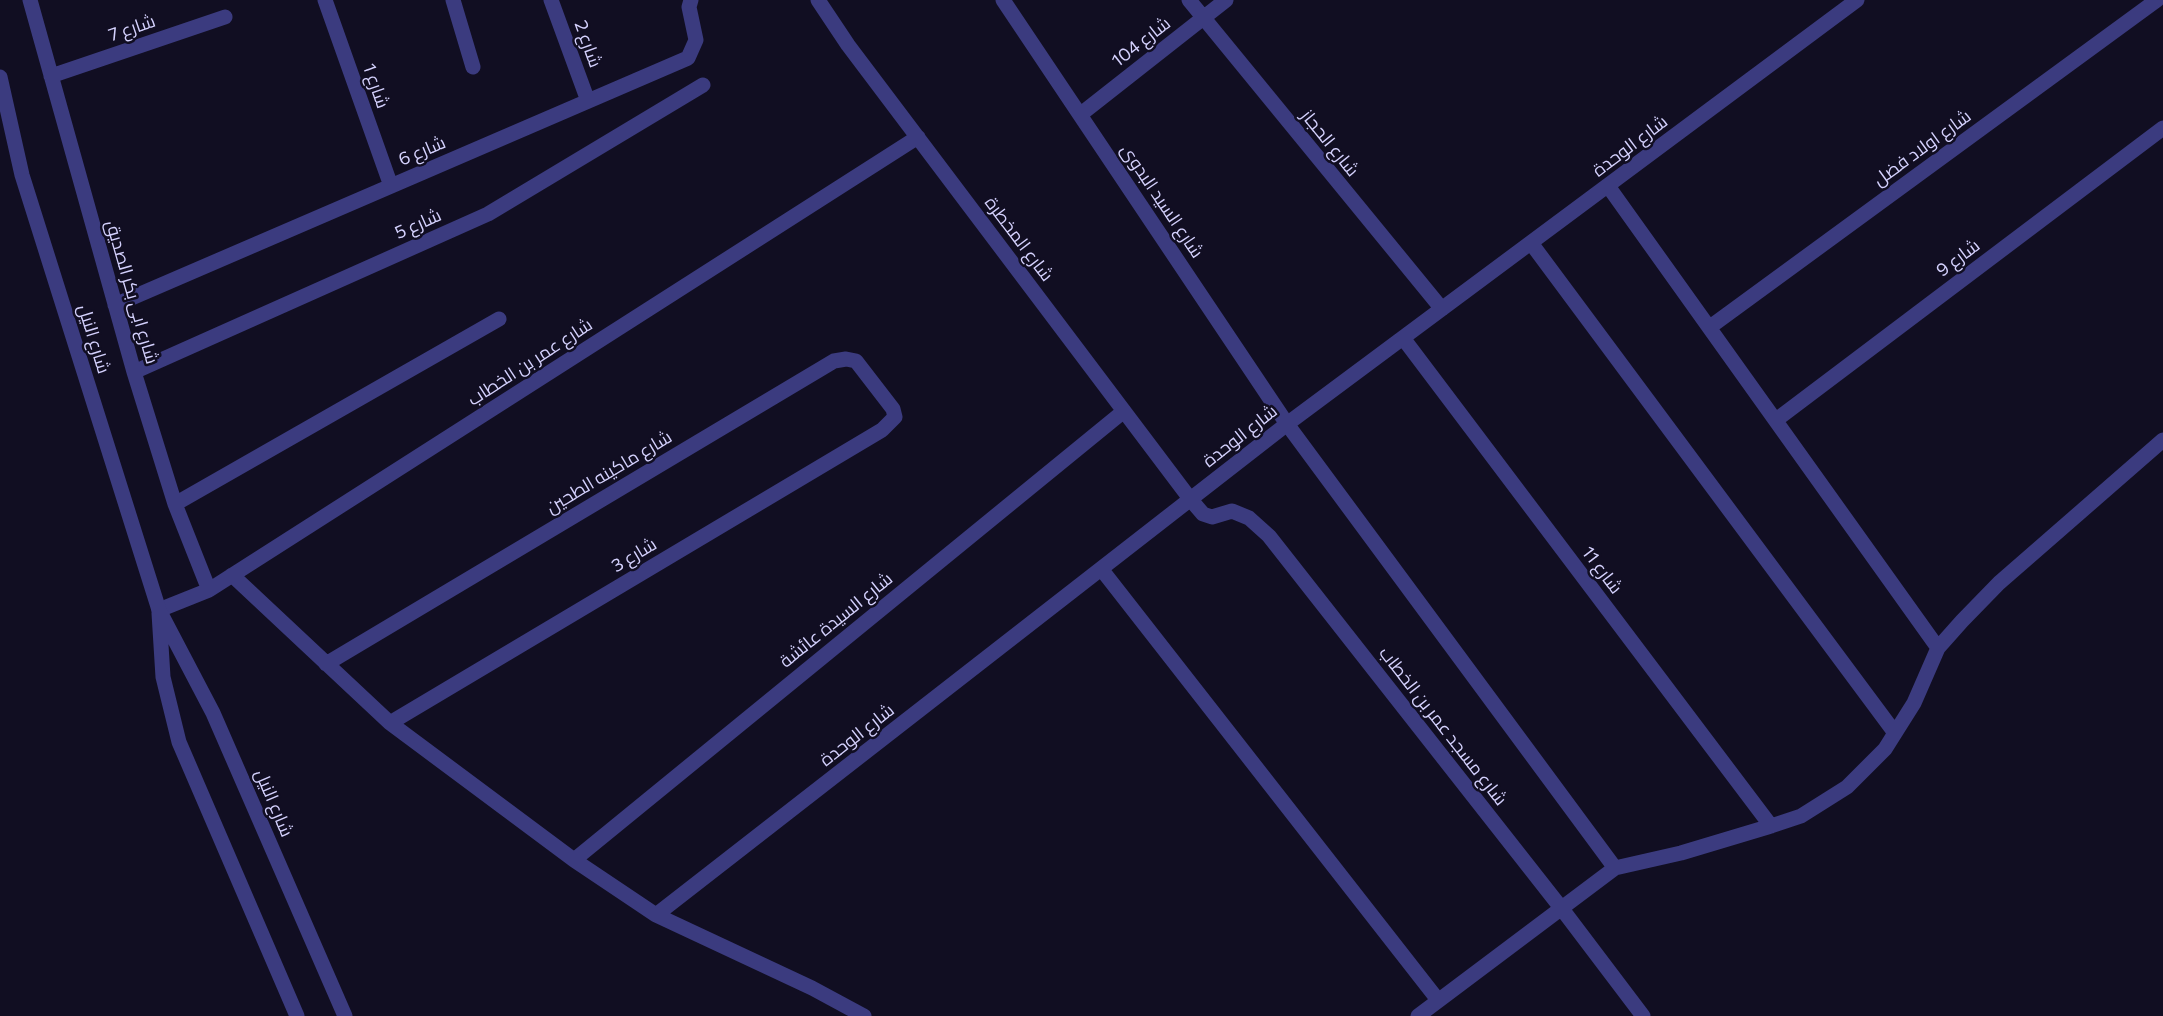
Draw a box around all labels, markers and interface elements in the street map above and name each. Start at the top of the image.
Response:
street label: شارع 7 [106,10,158,46]
street label: شارع 104 [1107,12,1175,72]
street label: شارع 2 [570,18,606,70]
street label: شارع 1 [358,61,394,111]
street label: شارع الحجاز [1296,105,1364,181]
street label: شارع اولاد فضل [1869,105,1975,191]
street label: شارع الوحدة [1588,111,1672,181]
street label: شارع 6 [395,131,449,171]
street label: شارع السيد البدوى [1116,140,1208,262]
street label: شارع المخطرة [980,192,1058,286]
street label: شارع 5 [391,204,445,244]
street label: شارع ابى بكر الصديق [101,218,163,366]
street label: شارع 9 [1932,235,1984,281]
street label: شارع النيل [73,302,115,376]
street label: شارع عمر بن الخطاب [464,314,596,410]
street label: شارع الوحدة [1198,400,1282,472]
street label: شارع ماكينه الطحين [542,426,676,518]
street label: شارع 3 [608,533,660,577]
street label: شارع 11 [1577,542,1627,598]
street label: شارع السيدة عائشة [775,568,897,672]
street label: شارع مسجد عمر بن الخطاب [1374,642,1512,810]
street label: شارع الوحدة [815,699,899,771]
street label: شارع النيل [250,766,298,840]

